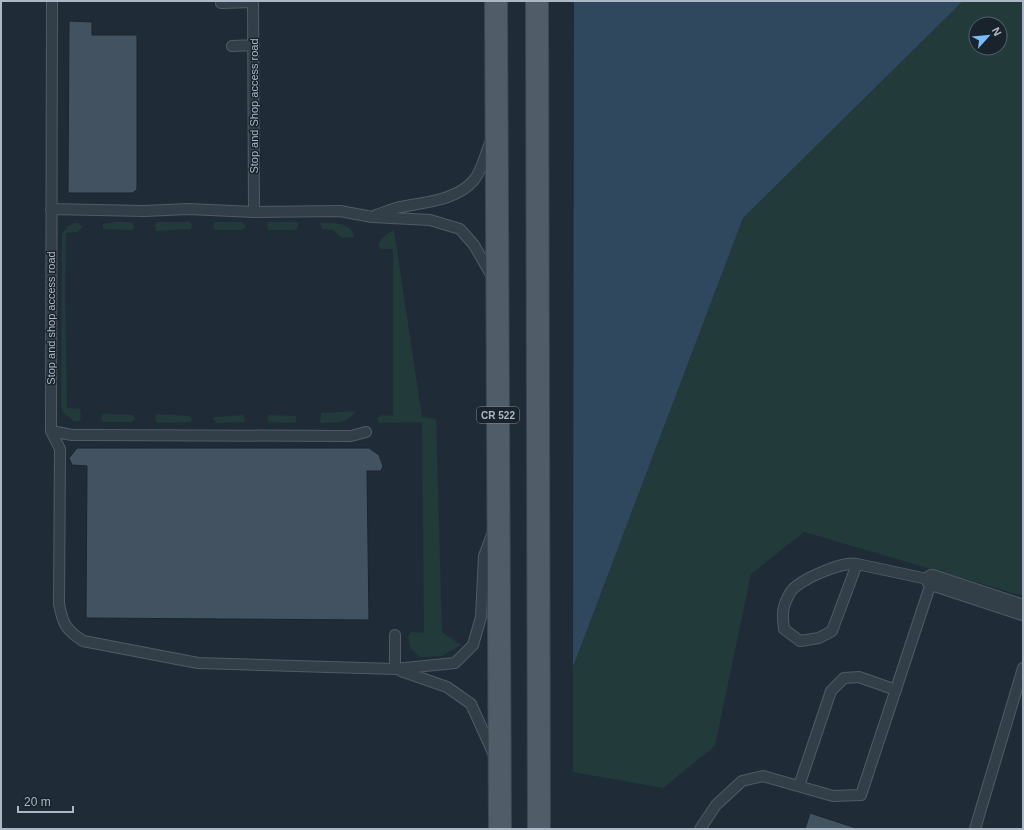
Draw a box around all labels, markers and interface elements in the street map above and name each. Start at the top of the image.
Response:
north arrow [968,16,1008,56]
text: N [990,25,1004,38]
street label: Stop and Shop access road [248,38,260,174]
street label: Stop and shop access road [45,251,57,385]
road number: CR 522 [477,407,519,423]
scale bar [18,788,73,814]
text: 20 m [24,795,51,809]

